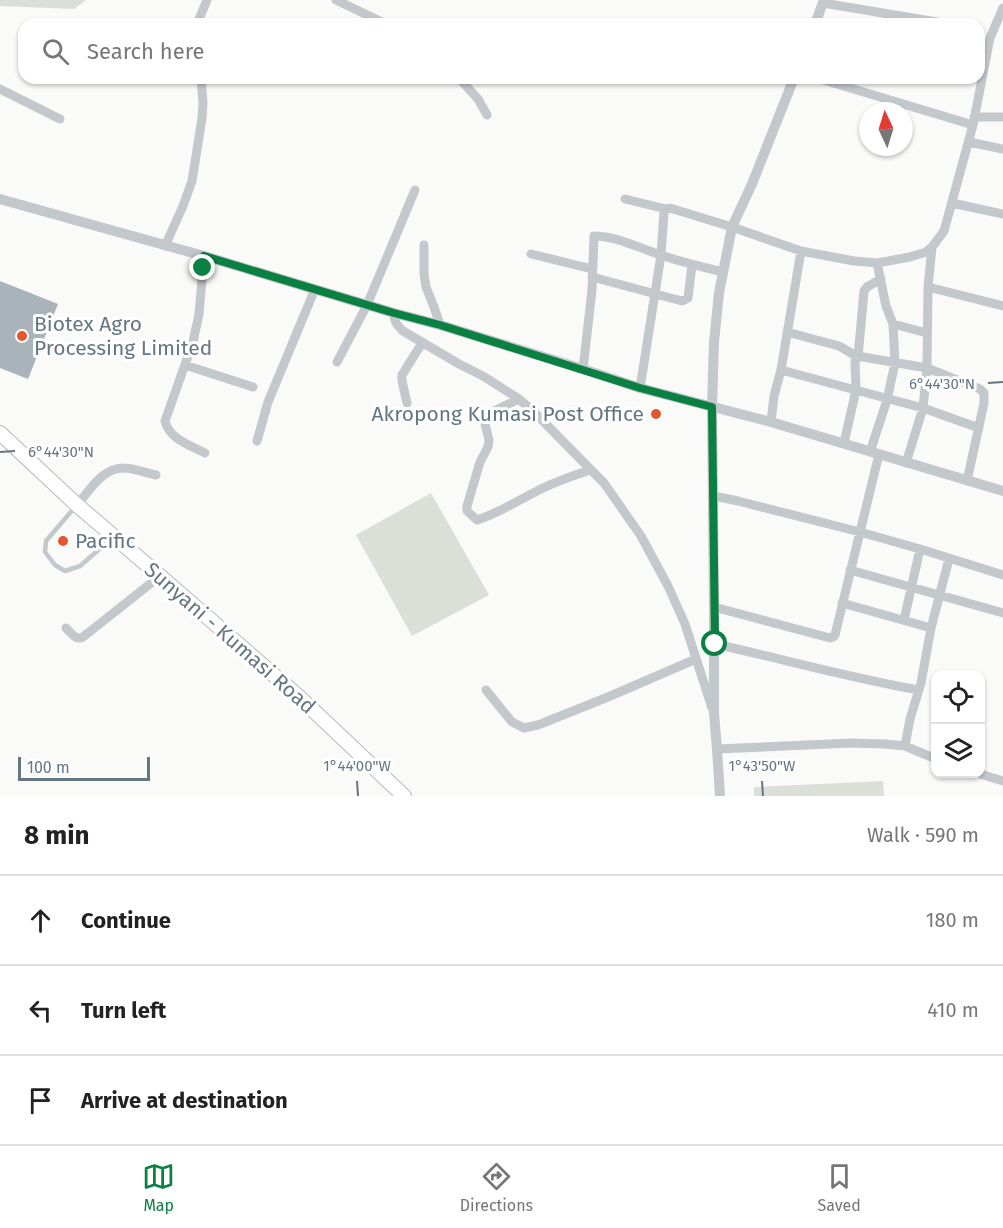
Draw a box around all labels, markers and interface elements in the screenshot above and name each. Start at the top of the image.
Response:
search box [18,18,985,84]
icon: search [39,35,72,68]
text: Search here [87,38,205,65]
north arrow [859,102,913,156]
route end [189,254,215,280]
place label: Biotex Agro Processing Limited [34,311,212,361]
marker: Biotex Agro Processing Limited [15,329,29,343]
text: 6°44'30"N [909,375,975,393]
place label: Akropong Kumasi Post Office [372,401,644,427]
marker: Akropong Kumasi Post Office [649,407,663,421]
text: 6°44'30"N [28,443,94,461]
place label: Pacific [75,528,136,554]
marker: Pacific [56,534,70,548]
street label: Sunyani - Kumasi Road [139,557,321,719]
route start [701,630,727,656]
map controls [931,670,985,778]
button: locate [931,670,985,724]
button: layers [931,724,985,778]
scale bar [18,754,150,782]
text: 1°44'00"W [323,757,391,775]
text: 1°43'50"W [729,757,796,775]
text: 100 m [27,758,70,777]
text: 8 min [24,820,90,851]
text: Walk · 590 m [867,823,979,847]
icon: ahead [24,904,57,937]
text: Continue [81,907,171,934]
text: 180 m [926,908,979,932]
icon: left [24,994,57,1027]
text: Turn left [81,997,166,1024]
text: 410 m [927,998,979,1022]
icon: arrive [24,1084,57,1117]
text: Arrive at destination [81,1087,288,1114]
tab: Map [142,1160,175,1215]
tab: Directions [460,1160,533,1215]
tab: Saved [817,1160,861,1215]

